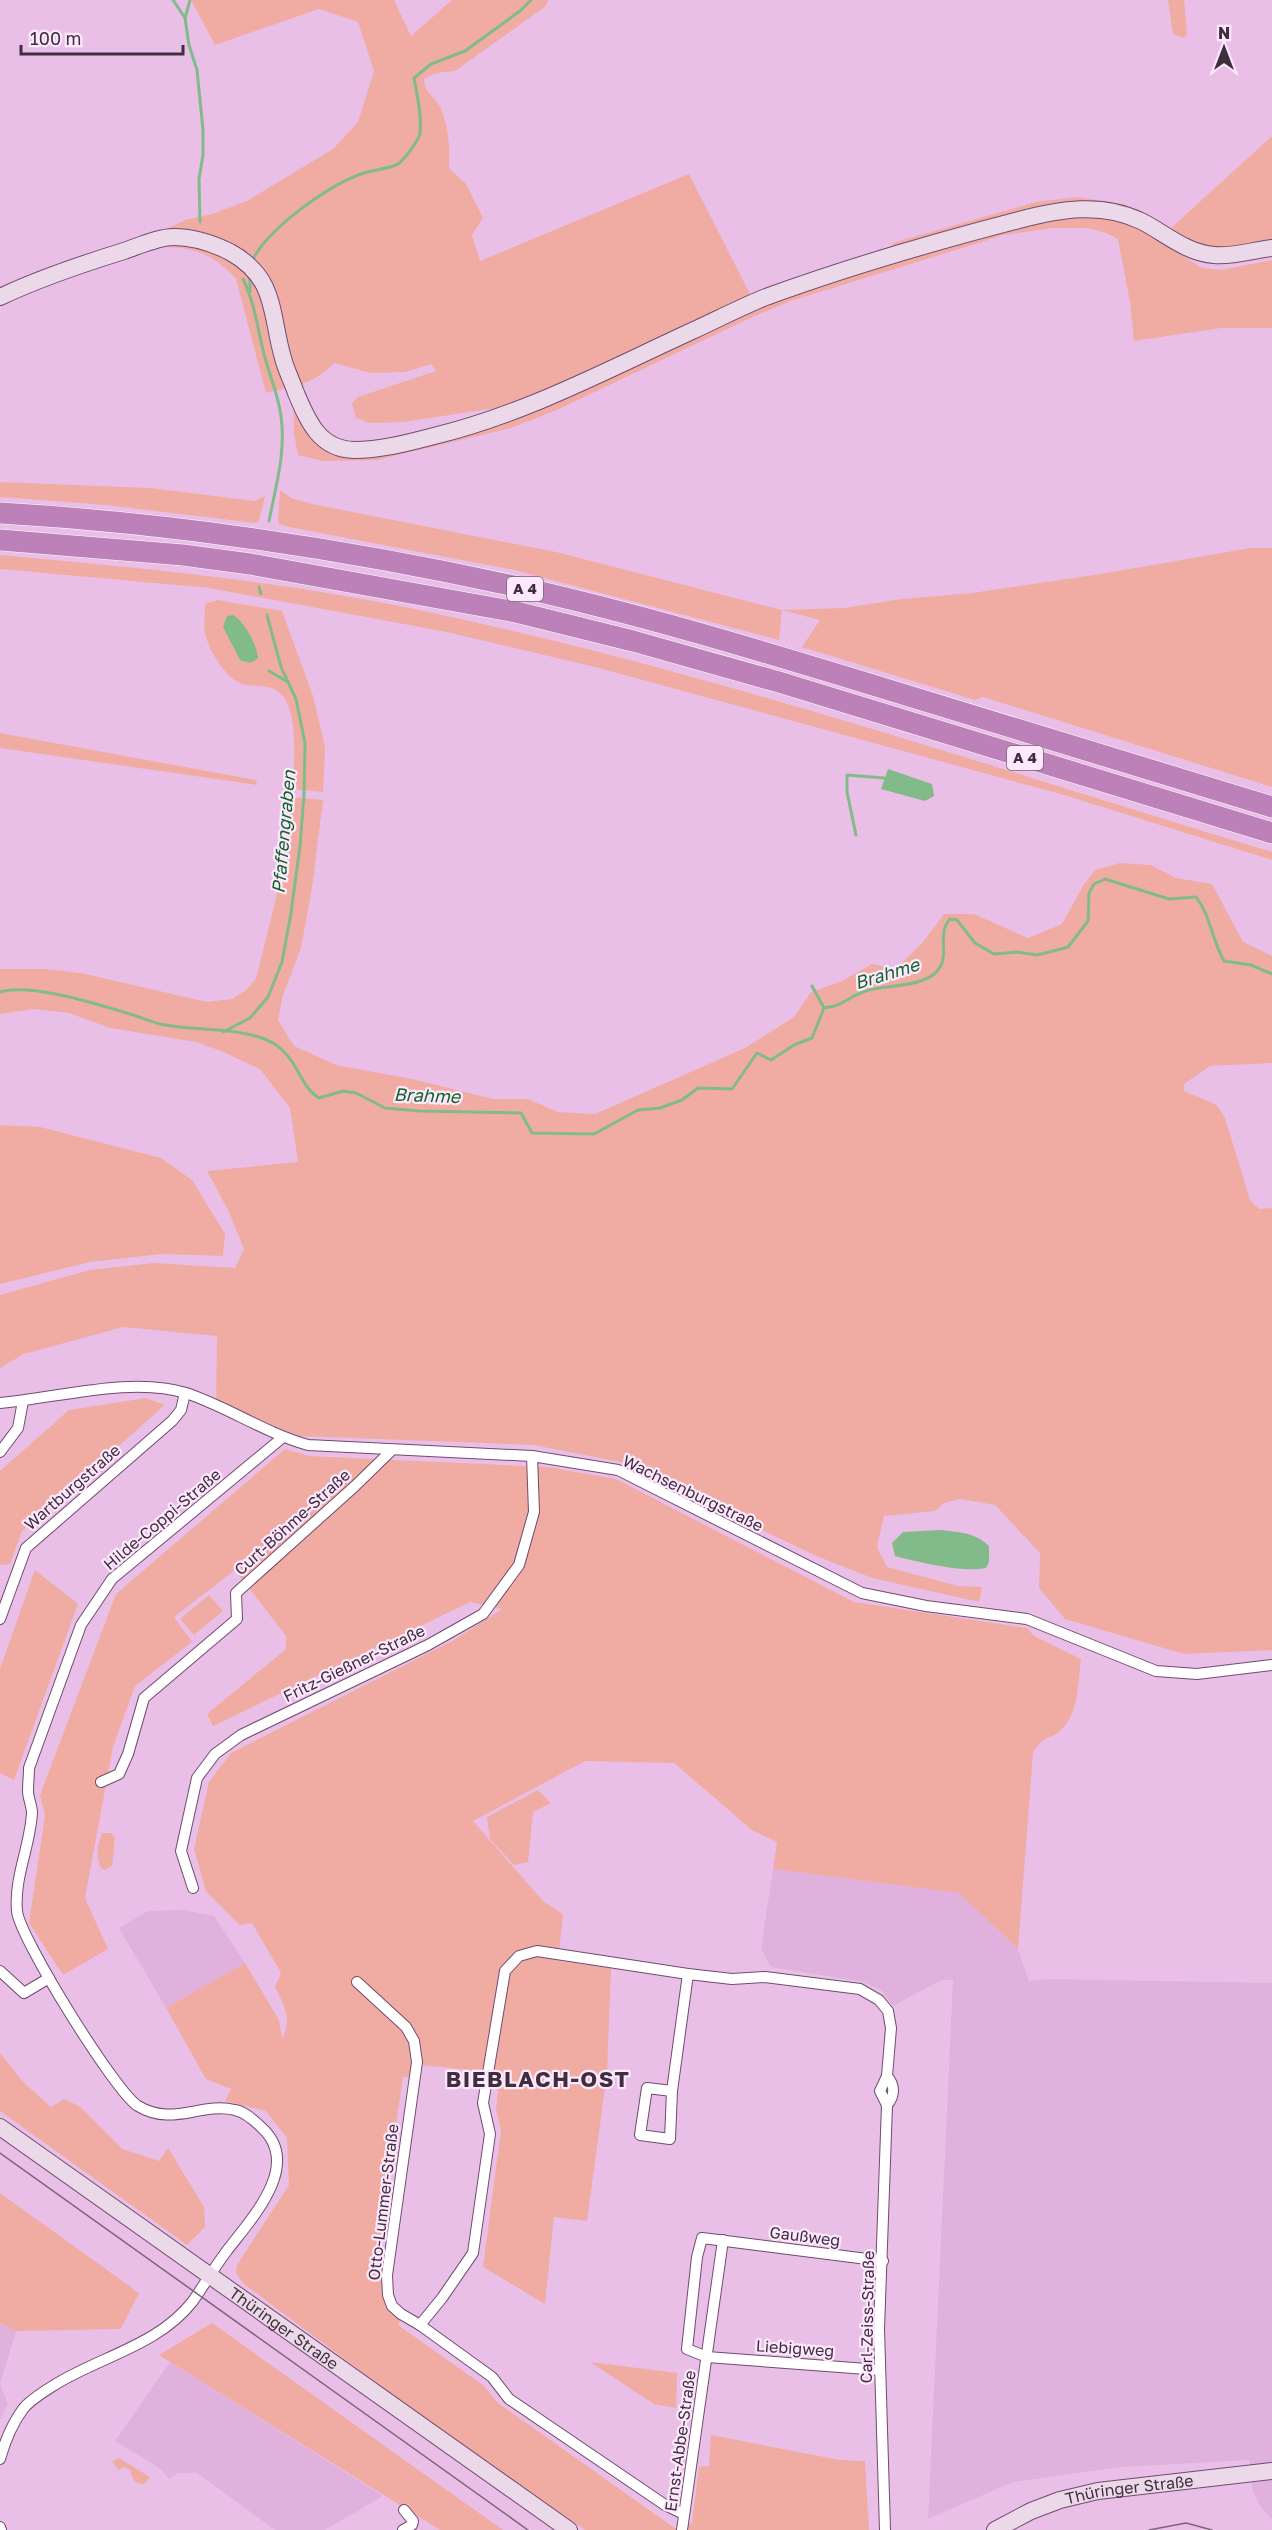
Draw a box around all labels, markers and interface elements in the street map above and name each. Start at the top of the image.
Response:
scale bar [21,18,183,56]
north arrow [1194,18,1254,78]
text: N [1218,23,1230,43]
text: 100 m [30,27,81,49]
road number: A 4 [507,577,543,601]
road number: A 4 [1007,746,1043,770]
water label: Pfaffengraben [267,768,299,894]
water label: Brahme [852,952,923,993]
water label: Brahme [393,1083,462,1107]
street label: Wartburgstraße [20,1440,124,1534]
street label: Wachsenburgstraße [619,1450,767,1536]
street label: Hilde-Coppi-Straße [99,1464,225,1574]
street label: Curt-Böhme-Straße [230,1465,354,1579]
street label: Fritz-Gießner-Straße [280,1620,428,1706]
district label: BIEBLACH-OST [446,2065,630,2092]
street label: Otto-Lummer-Straße [363,2123,403,2281]
street label: Gaußweg [769,2222,841,2250]
street label: Carl-Zeiss-Straße [856,2251,878,2383]
street label: Thüringer Straße [225,2283,343,2374]
street label: Liebigweg [755,2335,835,2361]
street label: Ernst-Abbe-Straße [660,2369,700,2513]
street label: Thüringer Straße [1063,2470,1194,2508]

